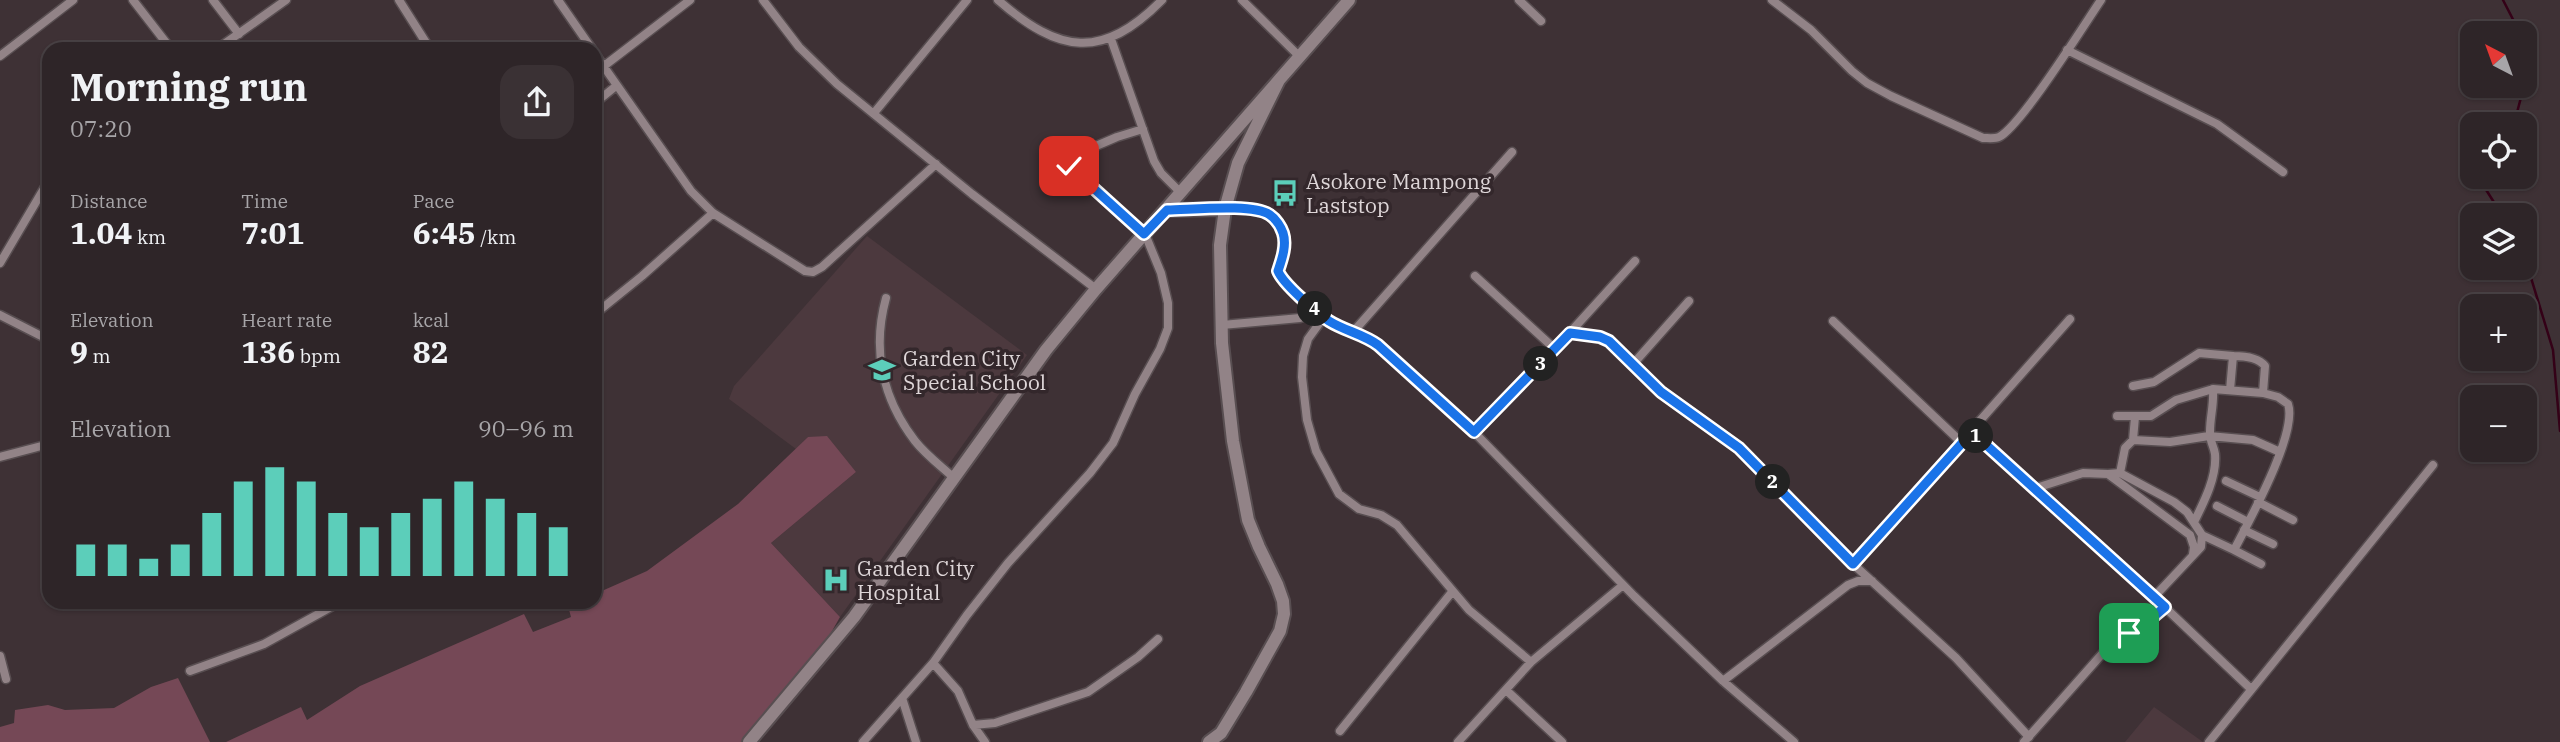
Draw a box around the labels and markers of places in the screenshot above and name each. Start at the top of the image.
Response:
pin [1039,136,1099,196]
place label: Asokore Mampong Laststop [1306,167,1492,219]
bus stop icon: Asokore Mampong Laststop [1270,178,1300,208]
pin: 4 [1298,292,1332,326]
place label: Garden City Special School [903,344,1046,396]
pin: 3 [1524,346,1558,382]
school or university icon: Garden City Special School [867,355,897,385]
pin: 1 [1958,418,1994,453]
pin: 2 [1756,464,1790,500]
place label: Garden City Hospital [857,554,975,606]
hospital icon: Garden City Hospital [821,565,851,595]
pin [2099,603,2159,663]

